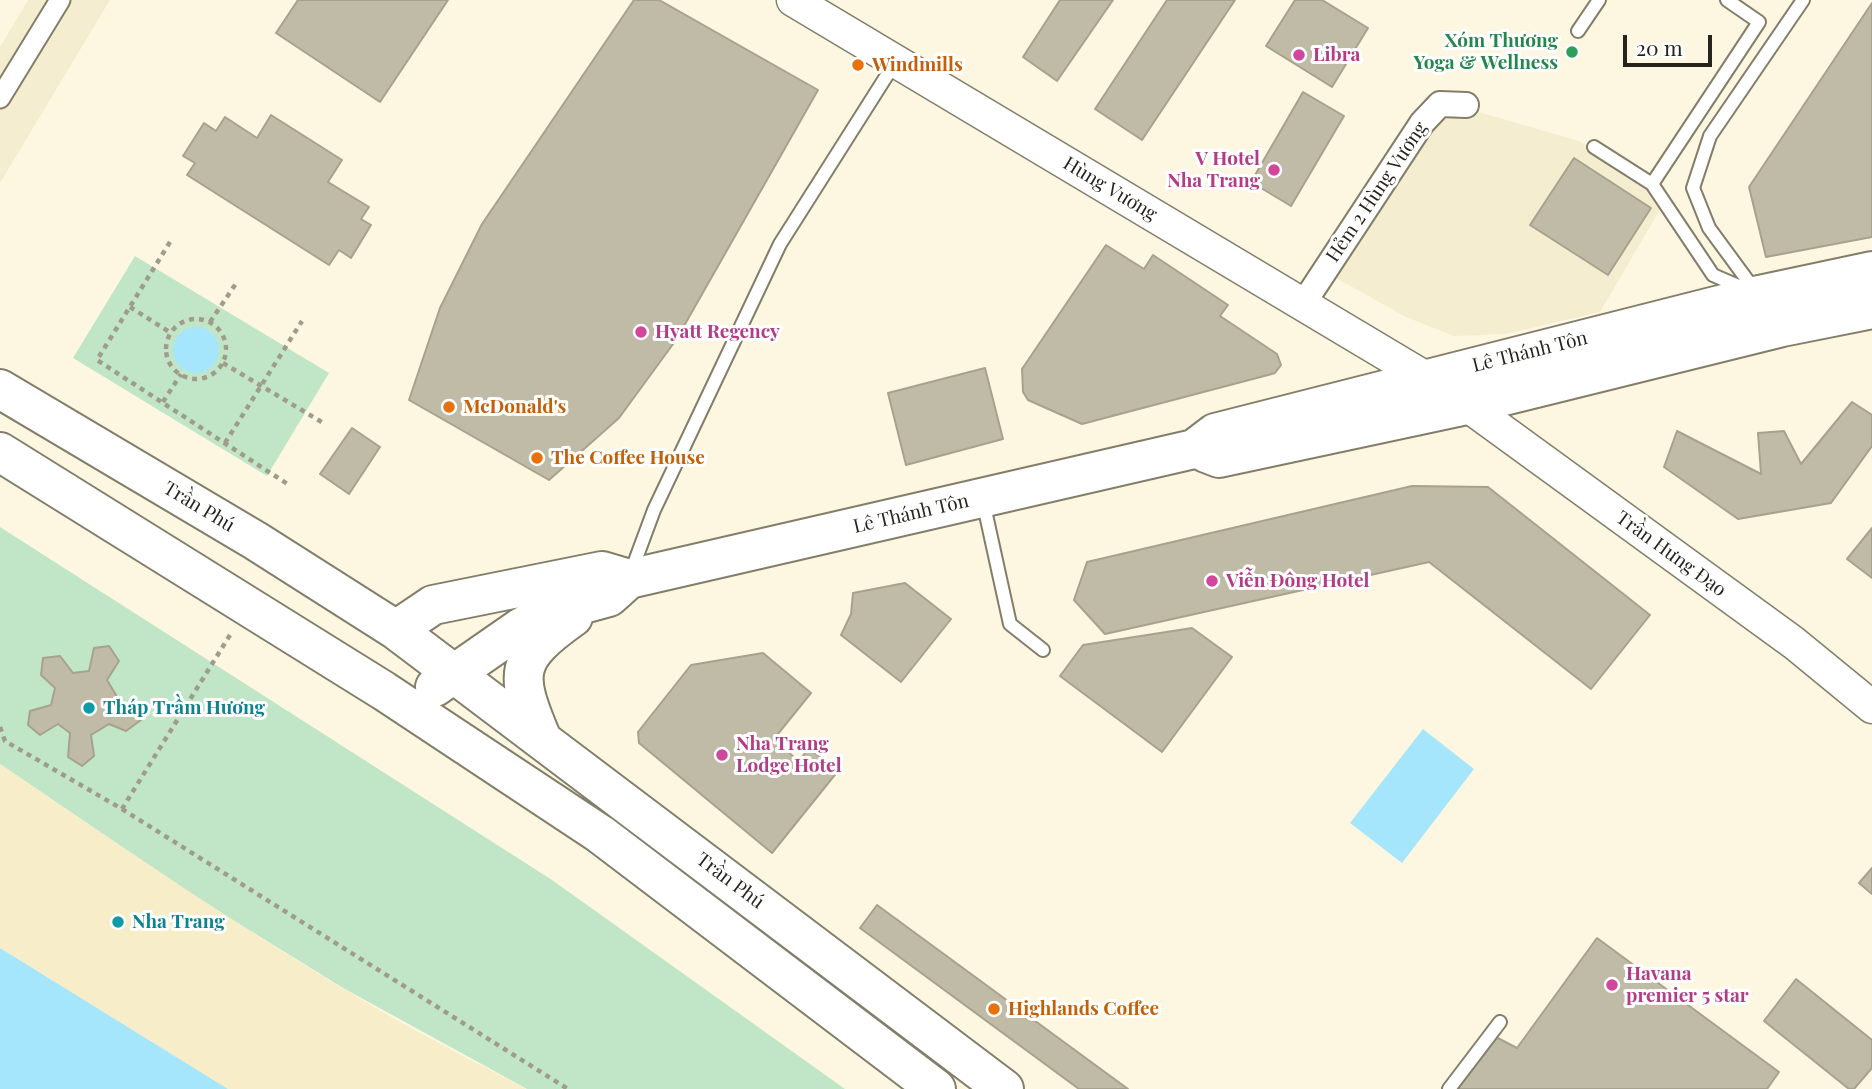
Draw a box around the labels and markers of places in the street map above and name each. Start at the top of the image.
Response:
place label: Xóm Thương Yoga & Wellness [1414,30,1558,74]
place label: Libra [1313,44,1360,66]
marker: Xóm Thương Yoga & Wellness [1564,44,1580,60]
marker: Libra [1291,47,1307,63]
place label: Windmills [872,54,963,76]
marker: Windmills [850,57,866,73]
place label: V Hotel Nha Trang [1167,148,1260,192]
marker: V Hotel Nha Trang [1266,162,1282,178]
place label: Hyatt Regency [655,321,780,343]
marker: Hyatt Regency [633,324,649,340]
place label: McDonald's [463,396,566,418]
marker: McDonald's [441,399,457,415]
place label: The Coffee House [551,447,705,469]
marker: The Coffee House [529,450,545,466]
place label: Viễn Đông Hotel [1226,570,1369,592]
marker: Viễn Đông Hotel [1204,573,1220,589]
place label: Tháp Trầm Hương [103,697,265,719]
marker: Tháp Trầm Hương [81,700,97,716]
place label: Nha Trang Lodge Hotel [736,733,842,777]
marker: Nha Trang Lodge Hotel [714,747,730,763]
place label: Nha Trang [132,911,225,933]
marker: Nha Trang [110,914,126,930]
place label: Havana premier 5 star [1626,963,1749,1007]
marker: Havana premier 5 star [1604,977,1620,993]
place label: Highlands Coffee [1008,998,1159,1020]
marker: Highlands Coffee [986,1001,1002,1017]

